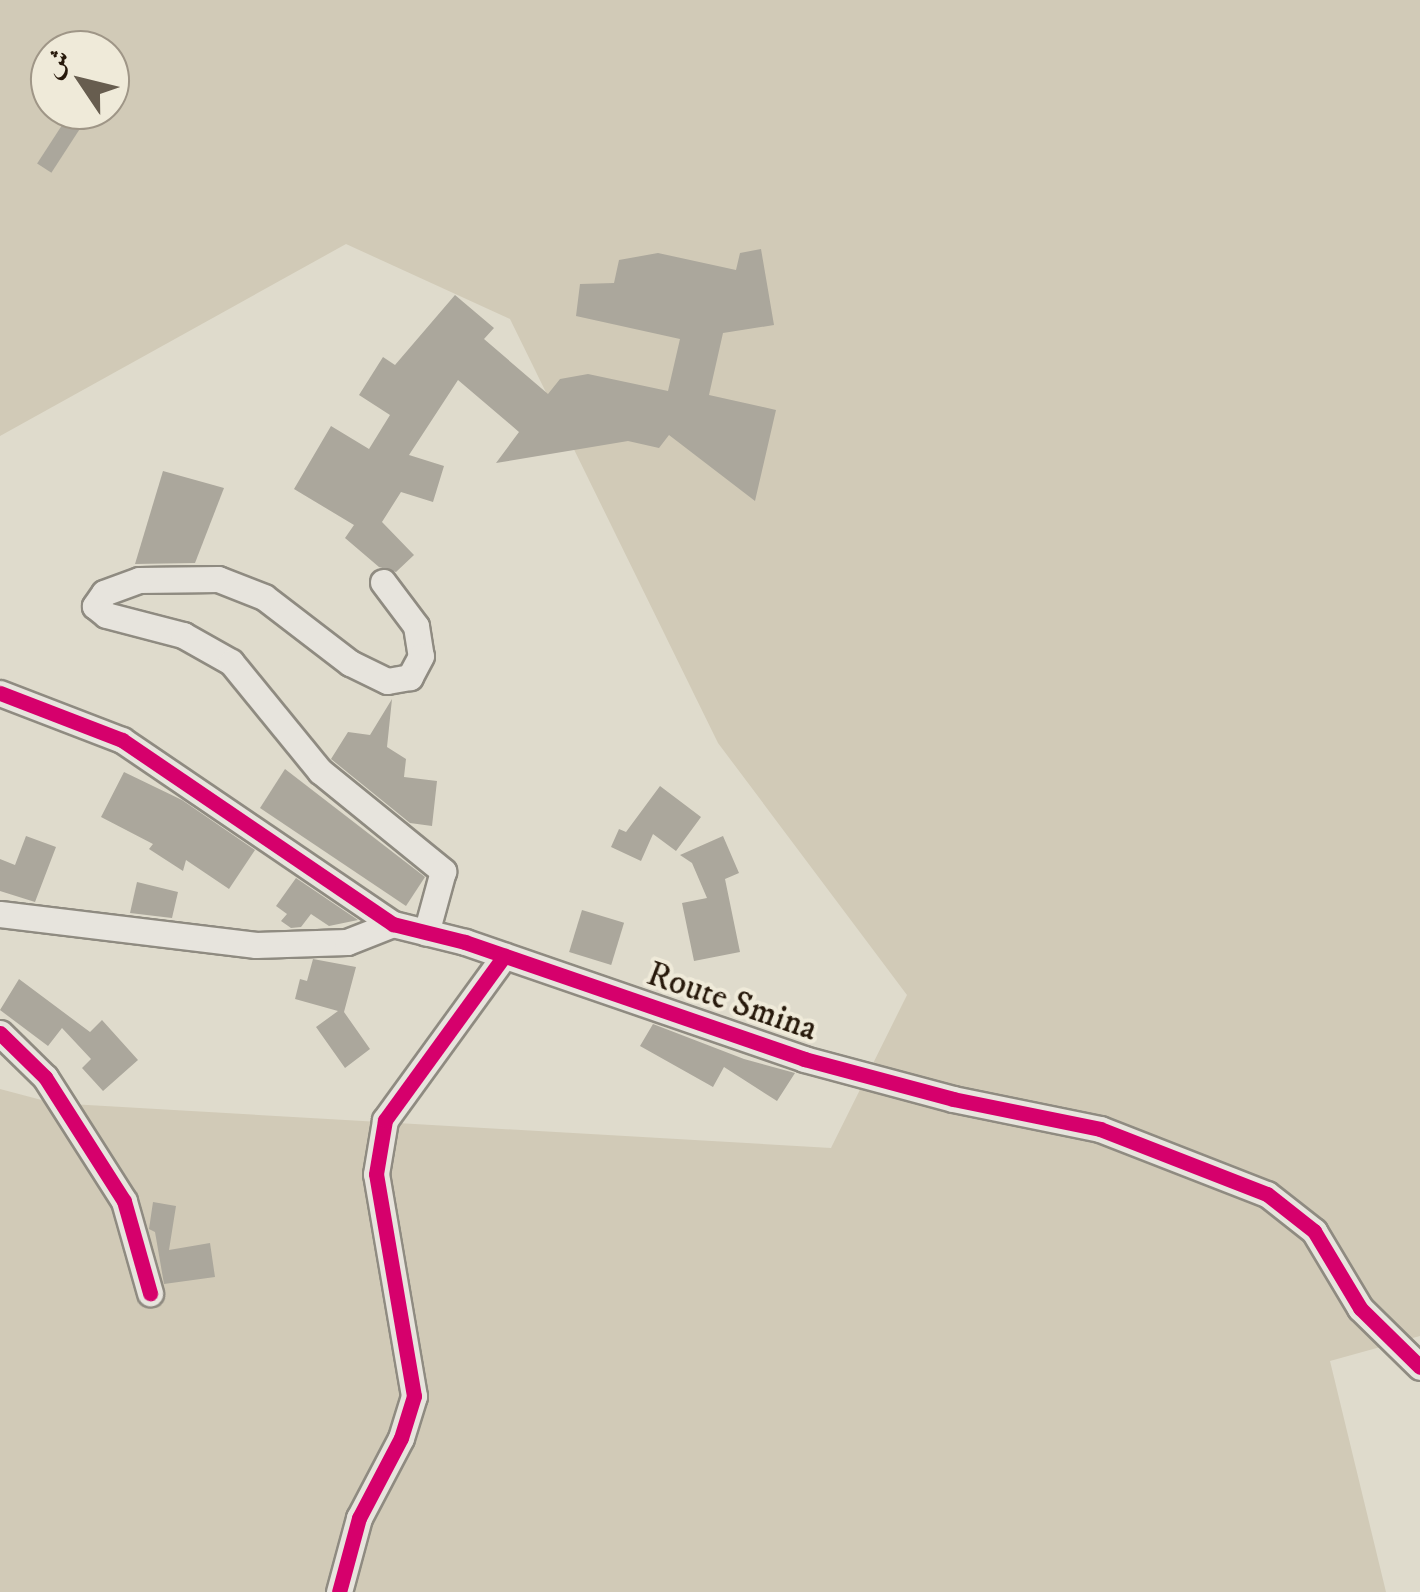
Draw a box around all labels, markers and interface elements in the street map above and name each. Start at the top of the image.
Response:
north arrow [30,30,130,130]
text: ش [34,42,79,85]
street label: Route Smina [641,953,823,1051]

